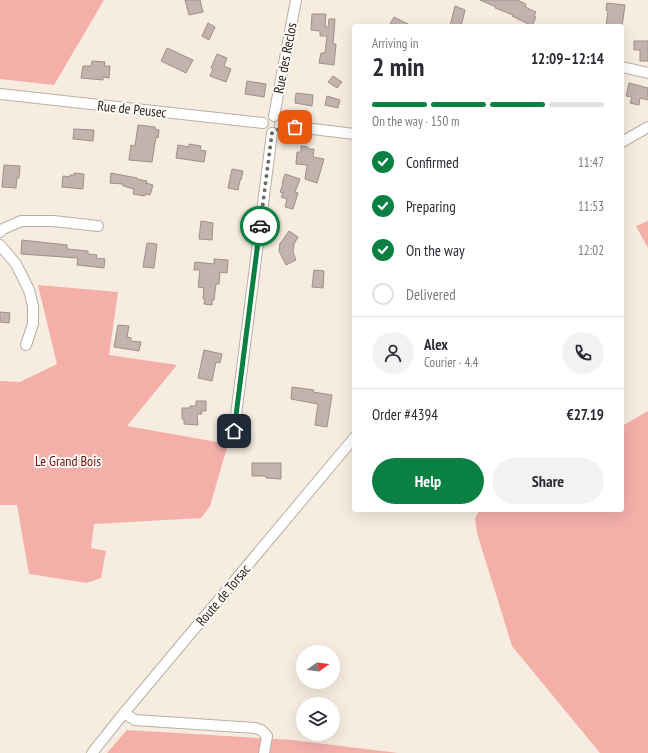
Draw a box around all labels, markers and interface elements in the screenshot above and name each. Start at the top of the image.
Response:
street label: Rue des Reclos [269,21,301,95]
text: Arriving in [372,35,419,52]
text: 12:09–12:14 [531,49,604,68]
text: 2 min [372,50,425,83]
street label: Rue de Peusec [96,96,168,122]
pin [278,110,312,144]
text: On the way · 150 m [372,113,459,130]
icon: bag [284,116,306,138]
icon: check [372,151,394,173]
text: Confirmed [406,153,459,172]
text: 11:47 [578,154,604,171]
icon: check [372,195,394,217]
text: Preparing [406,197,456,216]
text: 11:53 [578,198,604,215]
courier [240,206,280,246]
icon: car [249,215,271,237]
icon: check [372,239,394,261]
text: On the way [406,241,465,260]
text: 12:02 [578,242,604,259]
text: Delivered [406,285,456,304]
button: person [372,332,414,374]
button: phone [562,332,604,374]
text: Alex [424,335,448,354]
text: Courier · 4.4 [424,354,478,371]
text: Order #4394 [372,405,438,424]
text: €27.19 [566,405,604,424]
pin [217,414,251,448]
icon: home [223,420,245,442]
park label: Le Grand Bois [35,452,101,470]
button: Help [372,458,484,504]
button: Share [492,458,604,504]
street label: Route de Torsac [192,560,254,630]
north arrow [296,645,340,689]
map controls [296,645,340,741]
button: layers [296,697,340,741]

